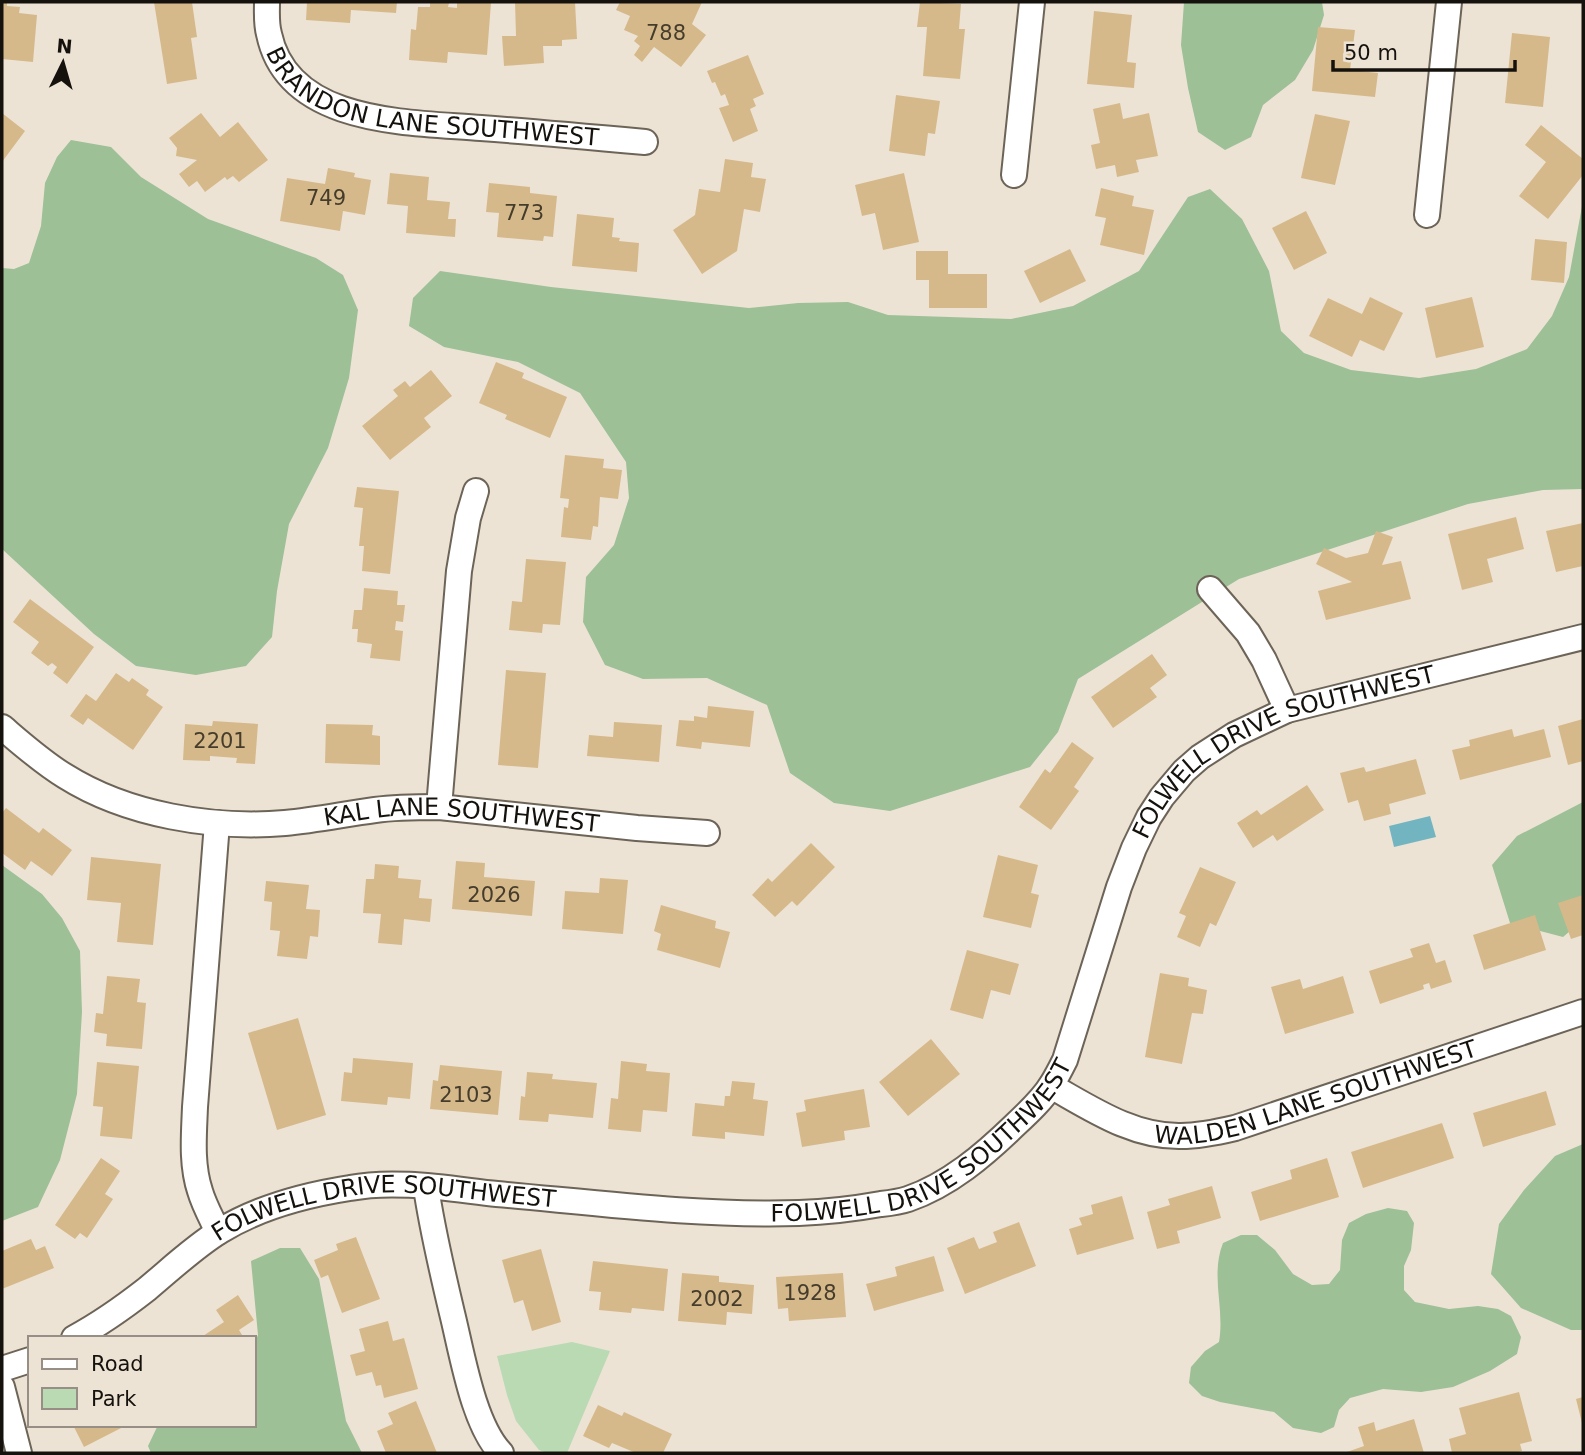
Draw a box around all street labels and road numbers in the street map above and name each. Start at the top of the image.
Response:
street label: BRANDON LANE SOUTHWEST [260,43,600,152]
street label: FOLWELL DRIVE SOUTHWEST [1127,660,1438,843]
street label: KAL LANE SOUTHWEST [321,793,601,838]
street label: WALDEN LANE SOUTHWEST [1153,1034,1481,1150]
street label: FOLWELL DRIVE SOUTHWEST [770,1054,1077,1227]
street label: FOLWELL DRIVE SOUTHWEST [206,1170,558,1247]

